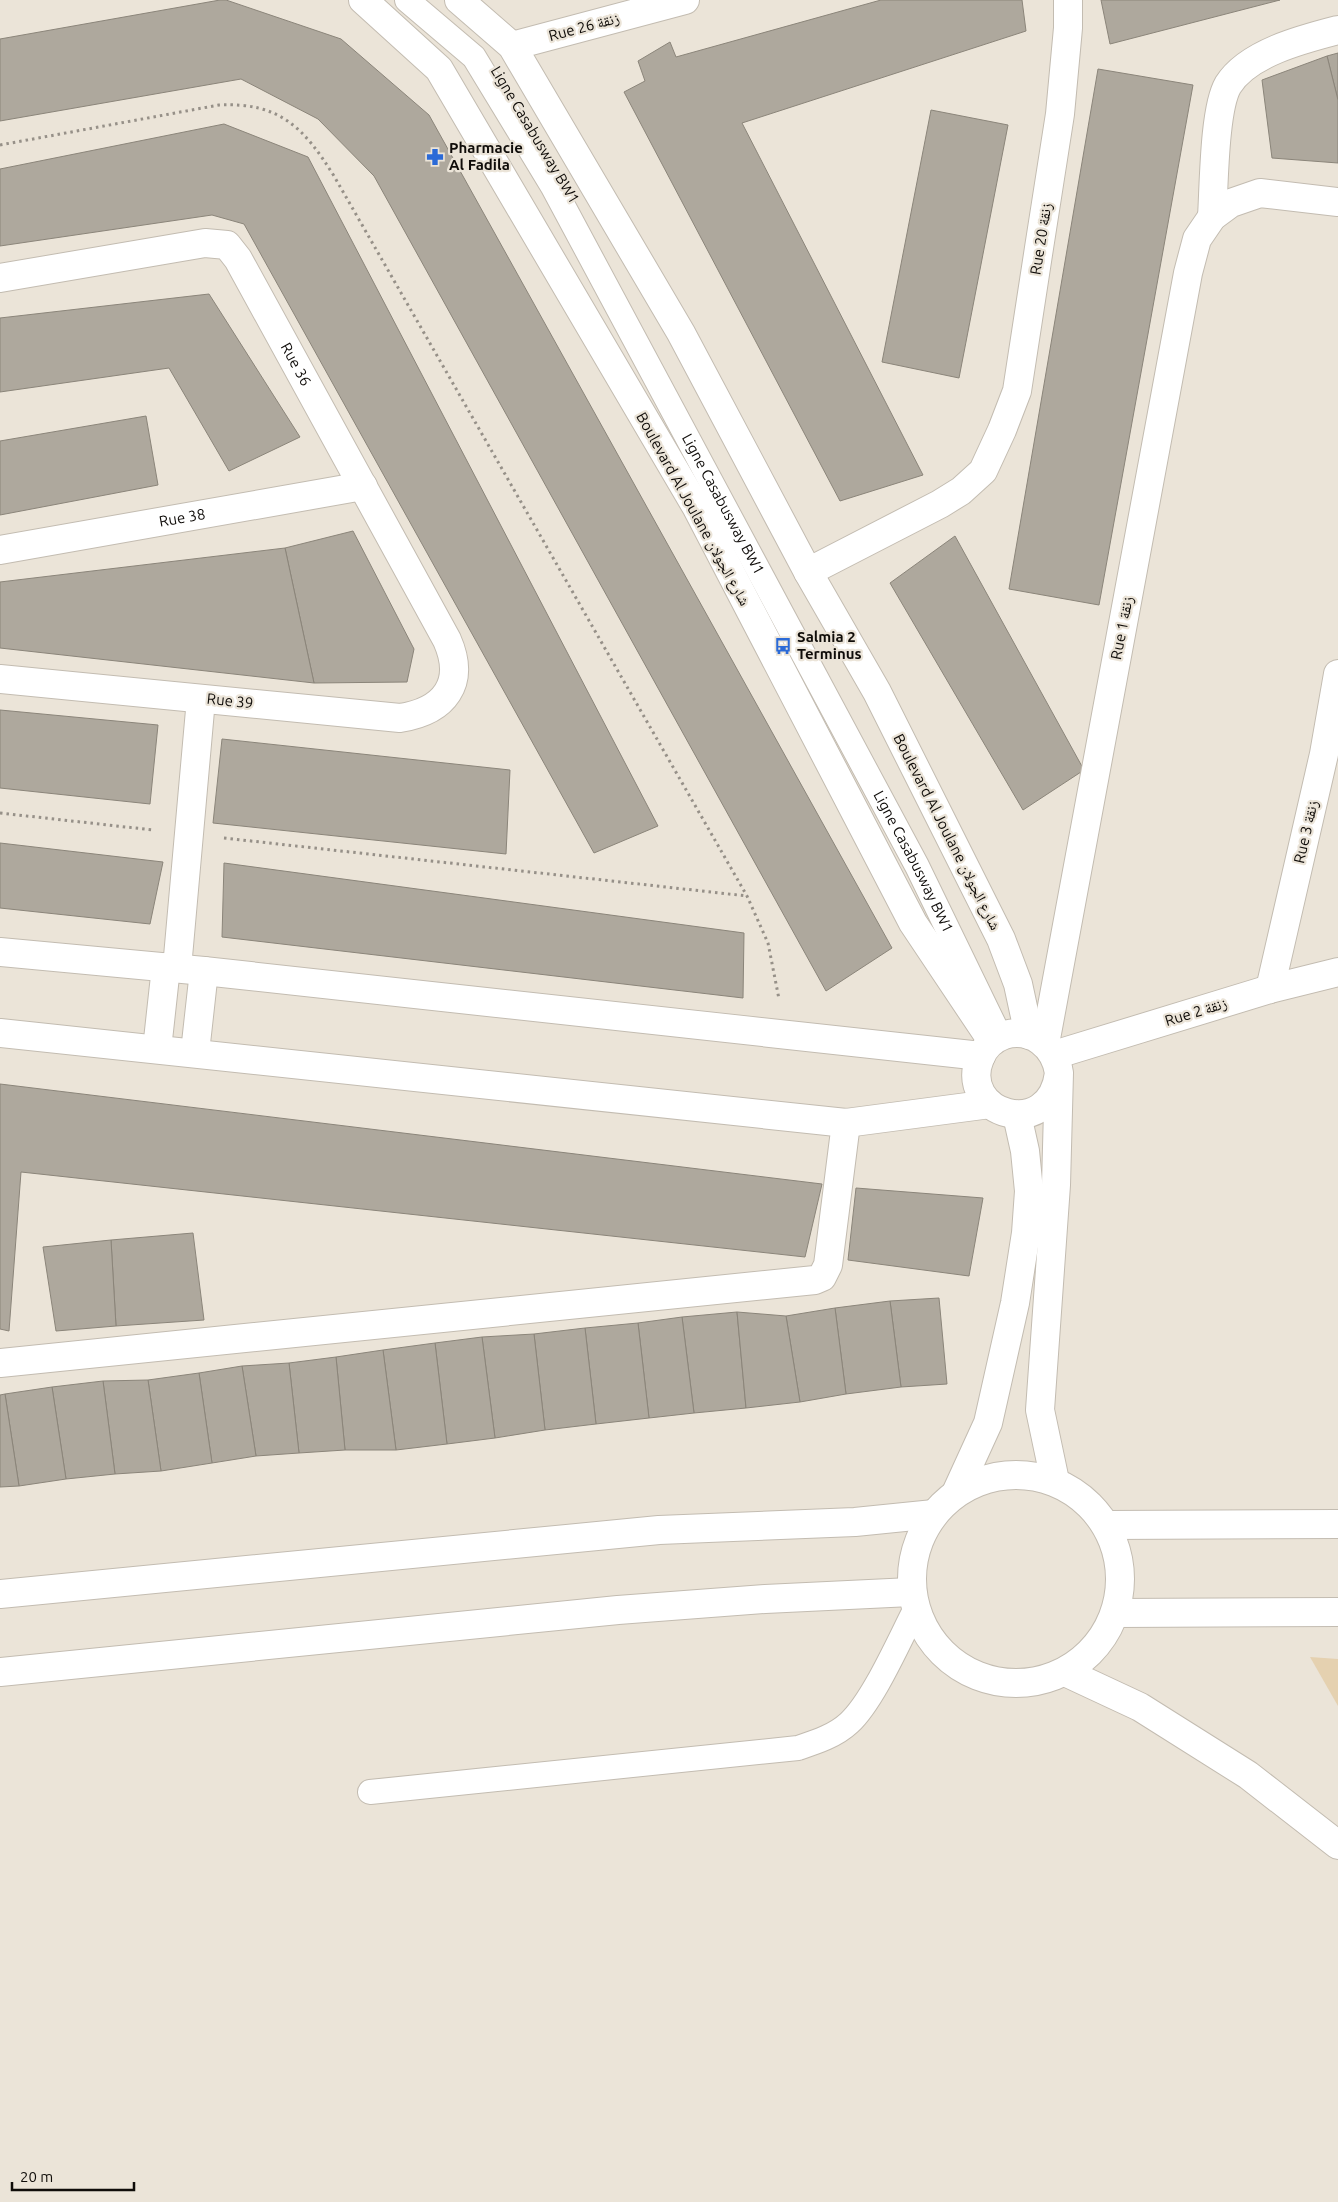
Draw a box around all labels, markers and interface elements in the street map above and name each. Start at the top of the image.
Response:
street label: Rue 26 زنقة [547,9,622,45]
street label: Ligne Casabusway BW1 [488,63,583,206]
place label: Pharmacie Al Fadila [449,139,523,173]
pharmacy icon: Pharmacie Al Fadila [425,147,445,167]
street label: Rue 20 زنقة [1026,202,1056,276]
street label: Rue 36 [278,340,315,389]
street label: Boulevard Al Joulane شارع الجولان [631,409,754,609]
street label: Ligne Casabusway BW1 [679,431,768,577]
street label: Rue 38 [158,505,207,530]
street label: Rue 1 زنقة [1107,595,1137,661]
place label: Salmia 2 Terminus [797,628,862,662]
bus stop icon: Salmia 2 Terminus [773,636,793,656]
street label: Rue 39 [206,690,254,711]
street label: Boulevard Al Joulane شارع الجولان [889,731,1005,934]
street label: Ligne Casabusway BW1 [870,788,957,935]
street label: Rue 3 زنقة [1290,799,1322,865]
street label: Rue 2 زنقة [1163,994,1229,1030]
scale bar [12,2160,135,2192]
text: 20 m [20,2168,53,2185]

